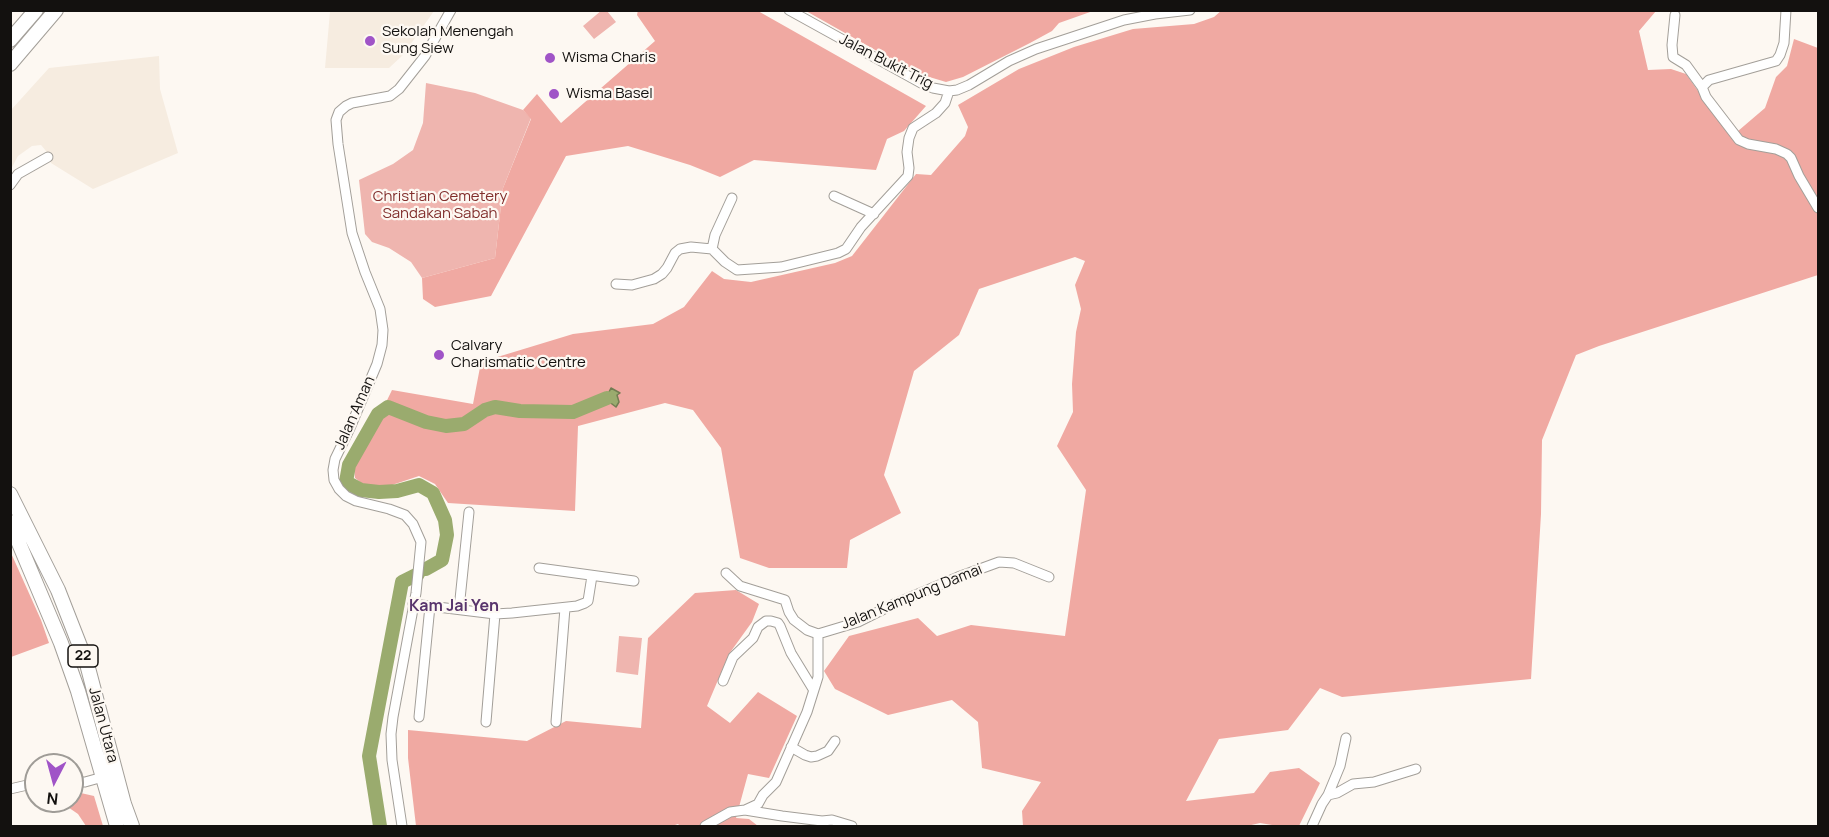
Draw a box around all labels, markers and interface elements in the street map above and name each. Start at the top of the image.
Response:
place label: Sekolah Menengah Sung Siew [382,23,514,58]
street label: Jalan Bukit Trig [836,31,936,93]
marker: Sekolah Menengah Sung Siew [363,34,377,48]
place label: Wisma Charis [562,49,656,67]
marker: Wisma Charis [543,51,557,65]
place label: Wisma Basel [566,85,653,103]
marker: Wisma Basel [547,87,561,101]
park label: Christian Cemetery Sandakan Sabah [373,188,507,223]
place label: Calvary Charismatic Centre [451,337,586,372]
marker: Calvary Charismatic Centre [432,348,446,362]
street label: Jalan Aman [331,373,379,453]
street label: Jalan Kampung Damai [839,560,985,634]
district label: Kam Jai Yen [409,597,499,617]
road number: 22 [68,645,98,667]
street label: Jalan Utara [84,685,122,765]
north arrow [24,753,84,813]
text: N [45,787,59,810]

